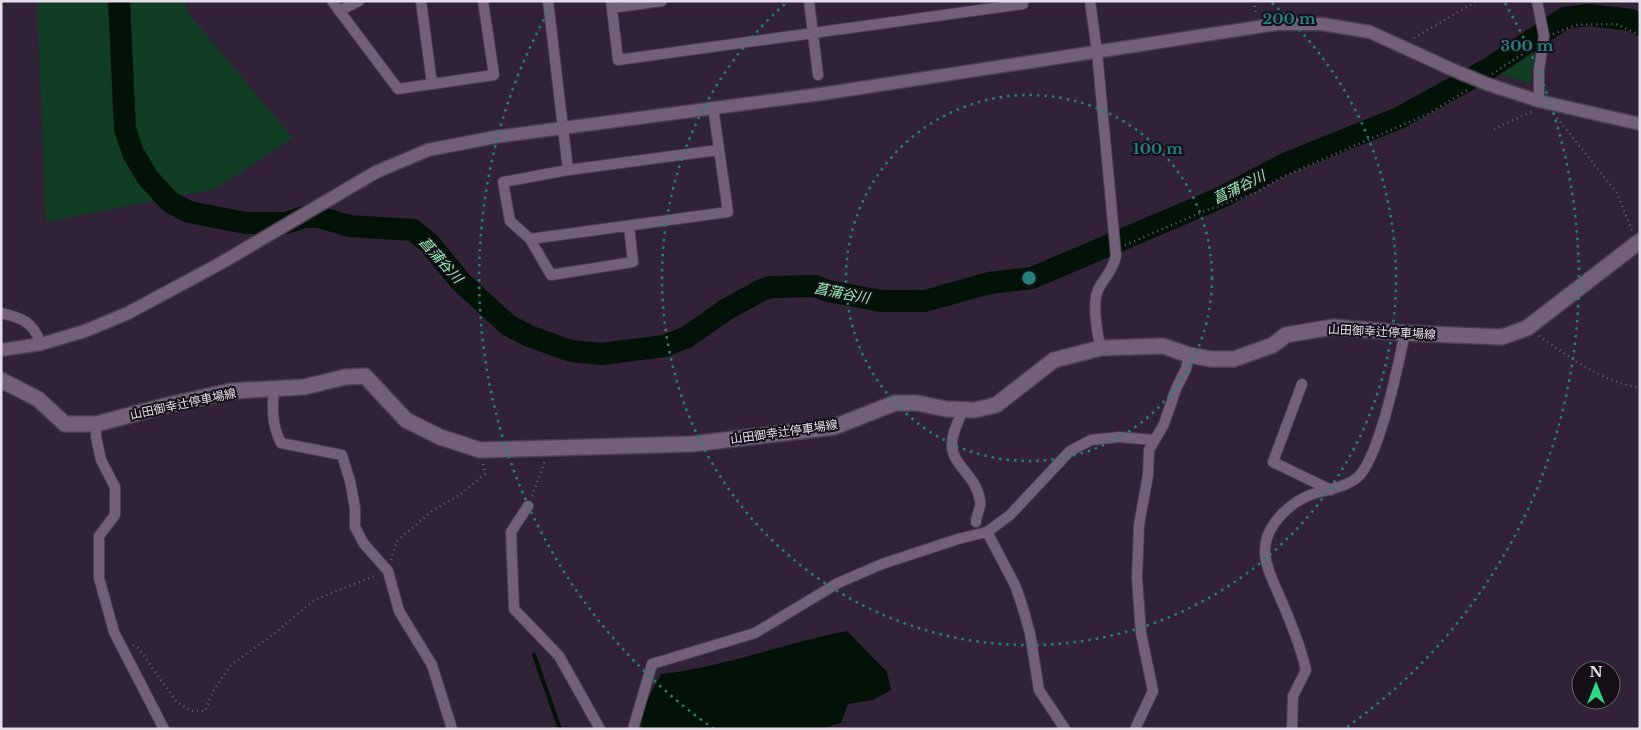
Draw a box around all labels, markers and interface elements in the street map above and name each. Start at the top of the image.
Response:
text: 200 m [1263,9,1316,28]
text: 300 m [1501,36,1554,55]
text: 100 m [1133,139,1183,158]
water label: 菖蒲谷川 [1210,166,1270,207]
water label: 菖蒲谷川 [416,233,468,288]
centre of rings [1020,269,1038,287]
water label: 菖蒲谷川 [813,279,873,308]
street label: 山田御幸辻停車場線 [1328,321,1436,342]
street label: 山田御幸辻停車場線 [129,385,237,422]
street label: 山田御幸辻停車場線 [729,417,838,446]
north arrow [1571,660,1621,710]
text: N [1589,663,1603,681]

